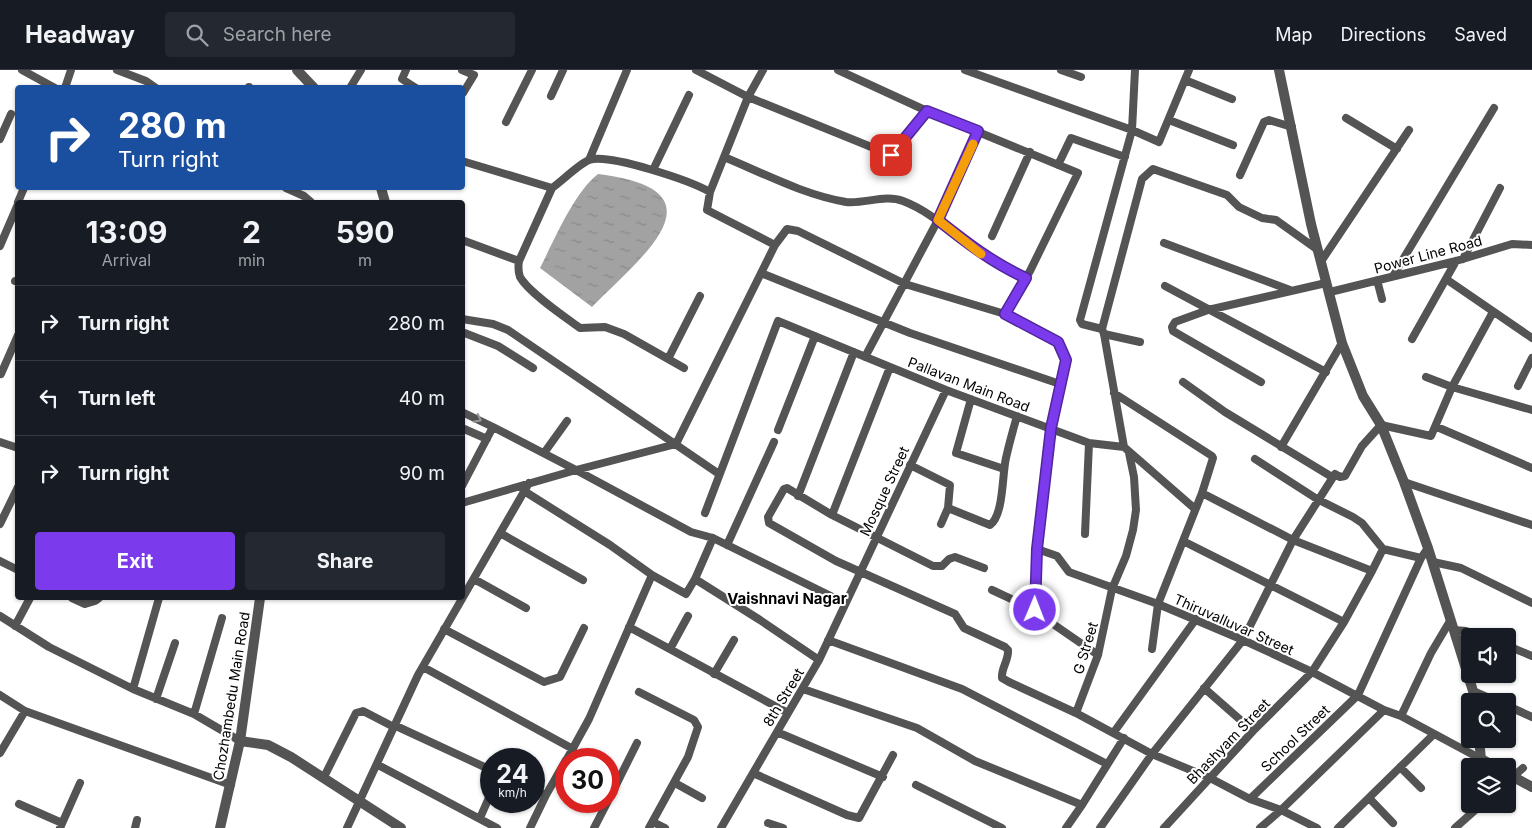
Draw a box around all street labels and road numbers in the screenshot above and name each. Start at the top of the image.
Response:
street label: Power Line Road [1372,231,1484,277]
street label: Pallavan Main Road [906,353,1032,415]
street label: Mosque Street [856,443,912,538]
street label: Thiruvalluvar Street [1171,590,1297,658]
street label: Chozhambedu Main Road [209,611,253,781]
street label: G Street [1069,619,1101,676]
street label: 8th Street [759,664,807,729]
street label: Bhashyam Street [1183,694,1273,787]
street label: School Street [1257,701,1333,775]

